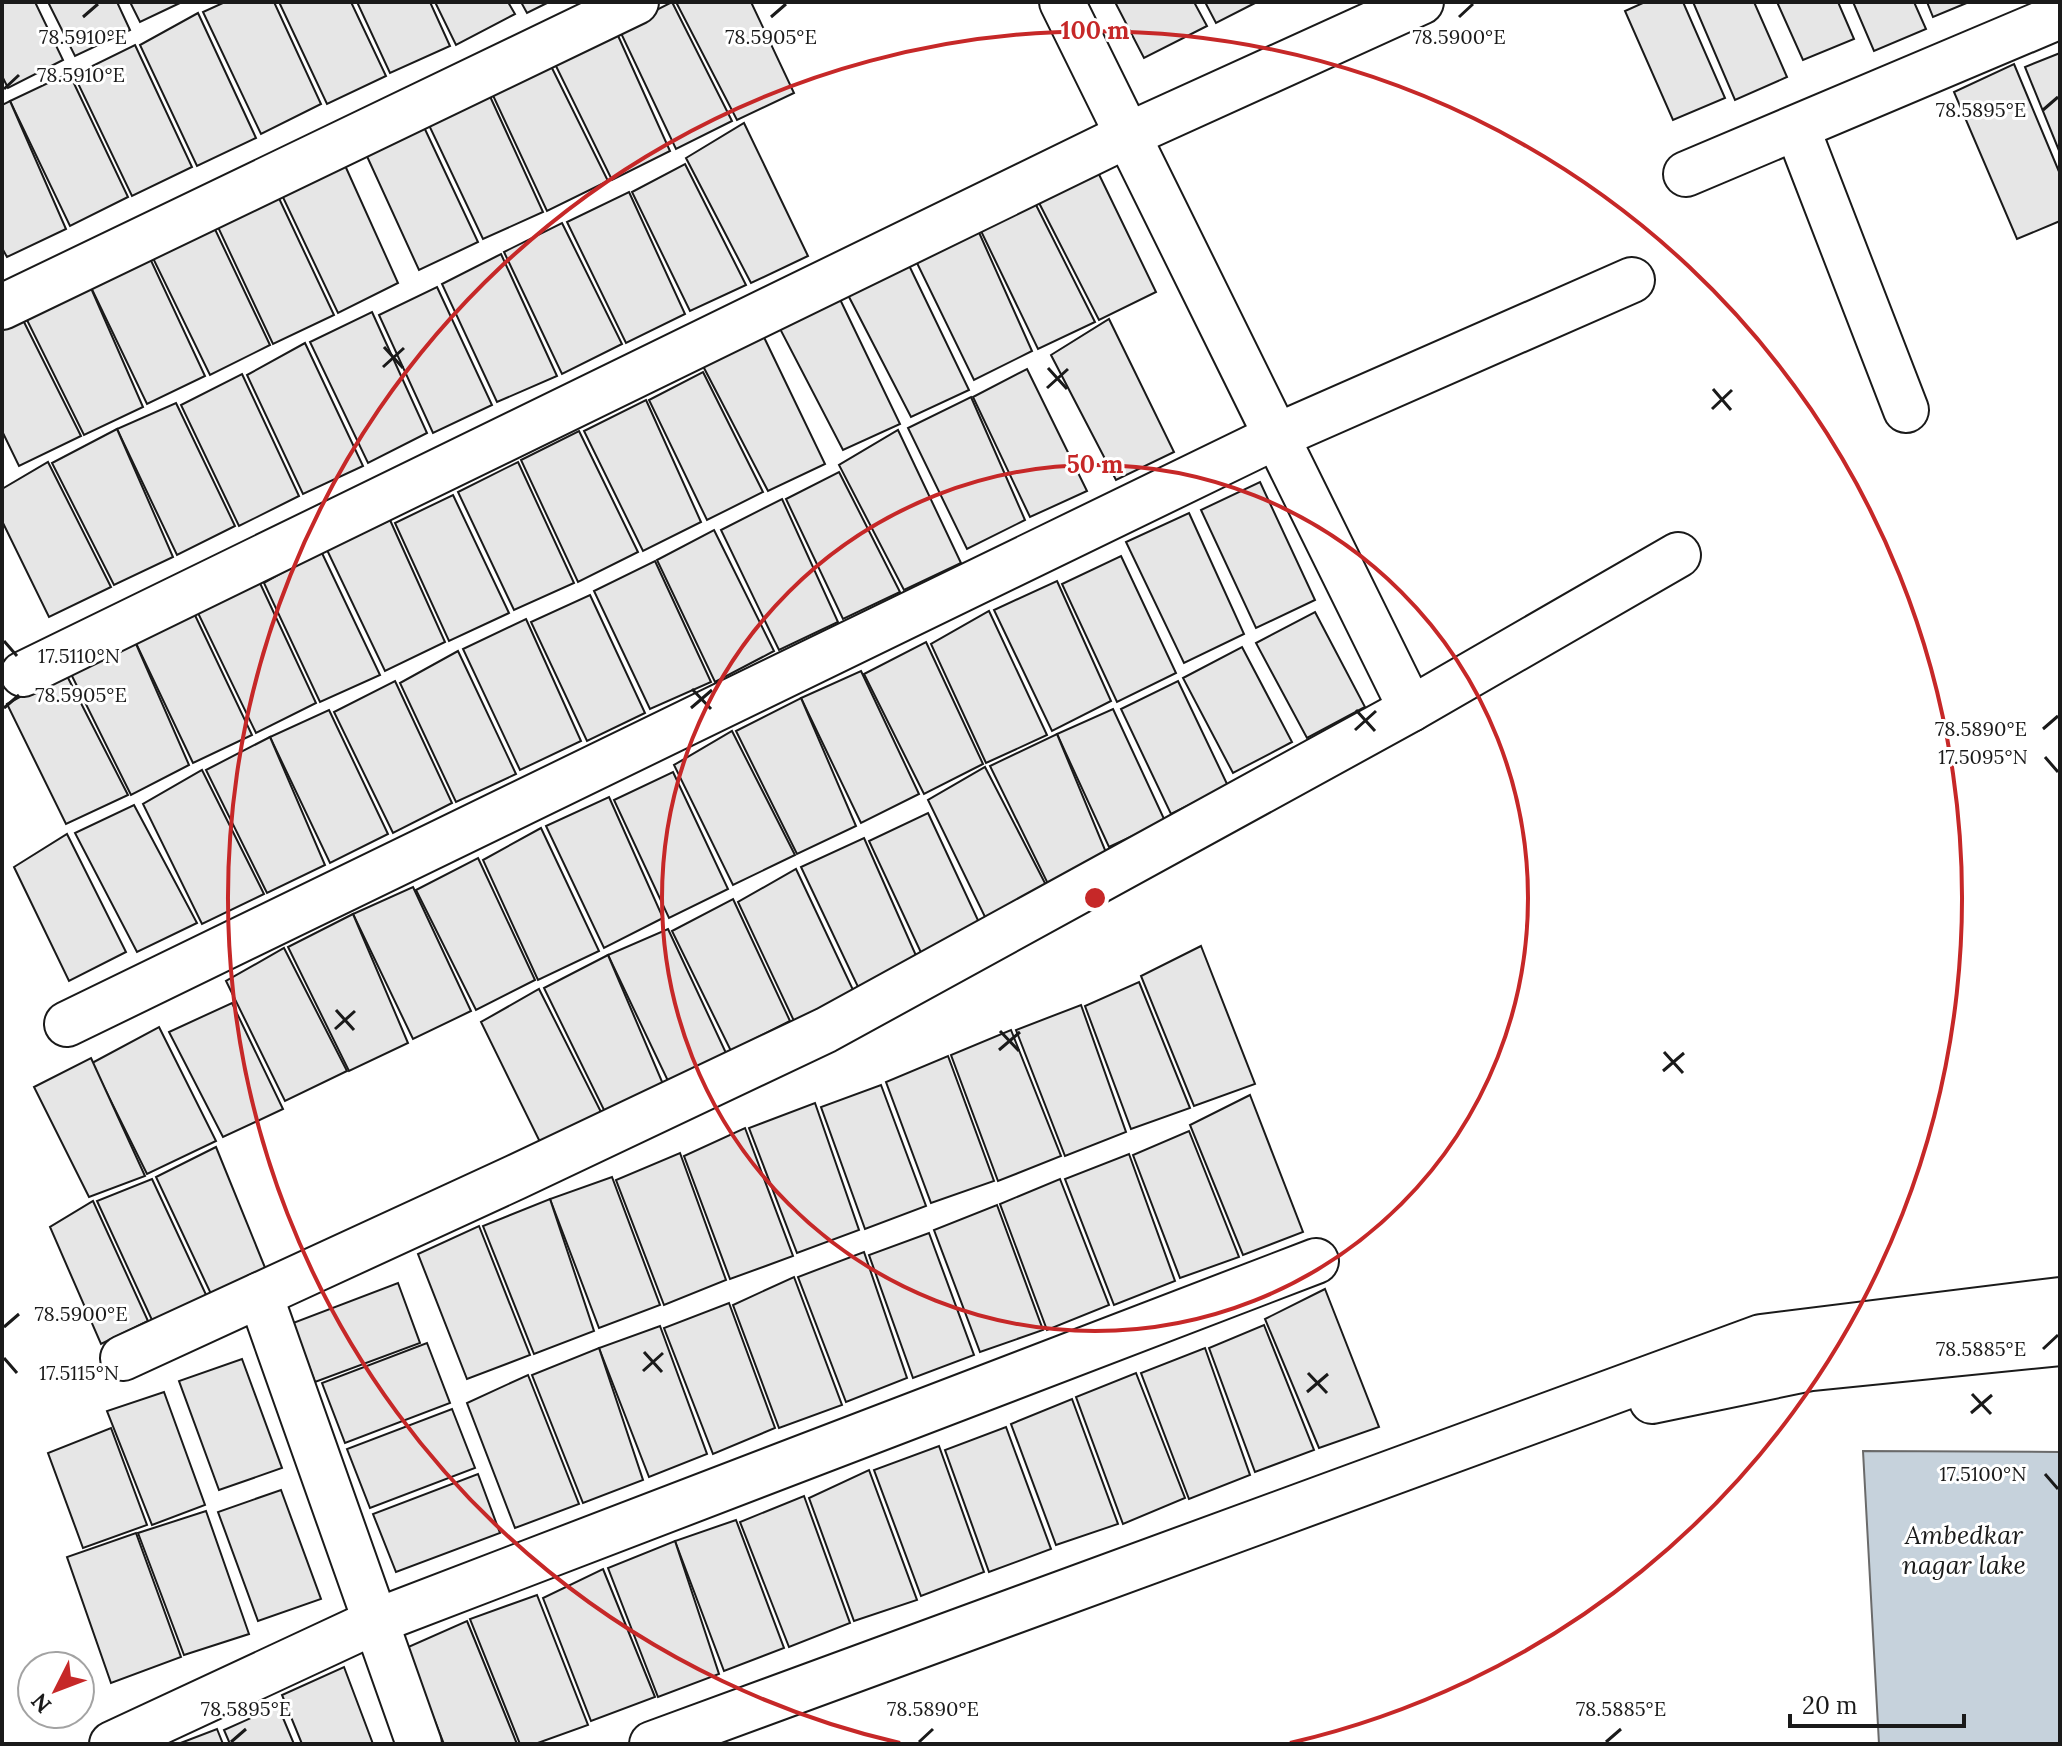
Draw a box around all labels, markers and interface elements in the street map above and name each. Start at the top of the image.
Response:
text: 100 m [1061,15,1129,46]
text: 78.5910°E [39,24,127,49]
text: 78.5905°E [725,24,817,49]
text: 78.5900°E [1412,24,1506,49]
text: 78.5910°E [37,62,125,87]
text: 78.5895°E [1936,97,2026,122]
text: 50 m [1067,449,1123,480]
text: 17.5110°N [38,643,120,668]
text: 78.5905°E [35,682,127,707]
text: 78.5890°E [1935,716,2027,741]
text: 17.5095°N [1938,744,2028,769]
centre of rings [1081,884,1109,912]
text: 78.5900°E [34,1301,128,1326]
text: 78.5885°E [1936,1336,2026,1361]
text: 17.5115°N [39,1360,119,1385]
text: 17.5100°N [1940,1461,2026,1486]
water label: Ambedkar nagar lake [1902,1518,2026,1581]
north arrow [16,1650,96,1730]
scale bar [1790,1678,1964,1728]
text: N [25,1688,57,1719]
text: 20 m [1802,1690,1858,1721]
text: 78.5895°E [201,1696,291,1721]
text: 78.5890°E [887,1696,979,1721]
text: 78.5885°E [1576,1696,1666,1721]

